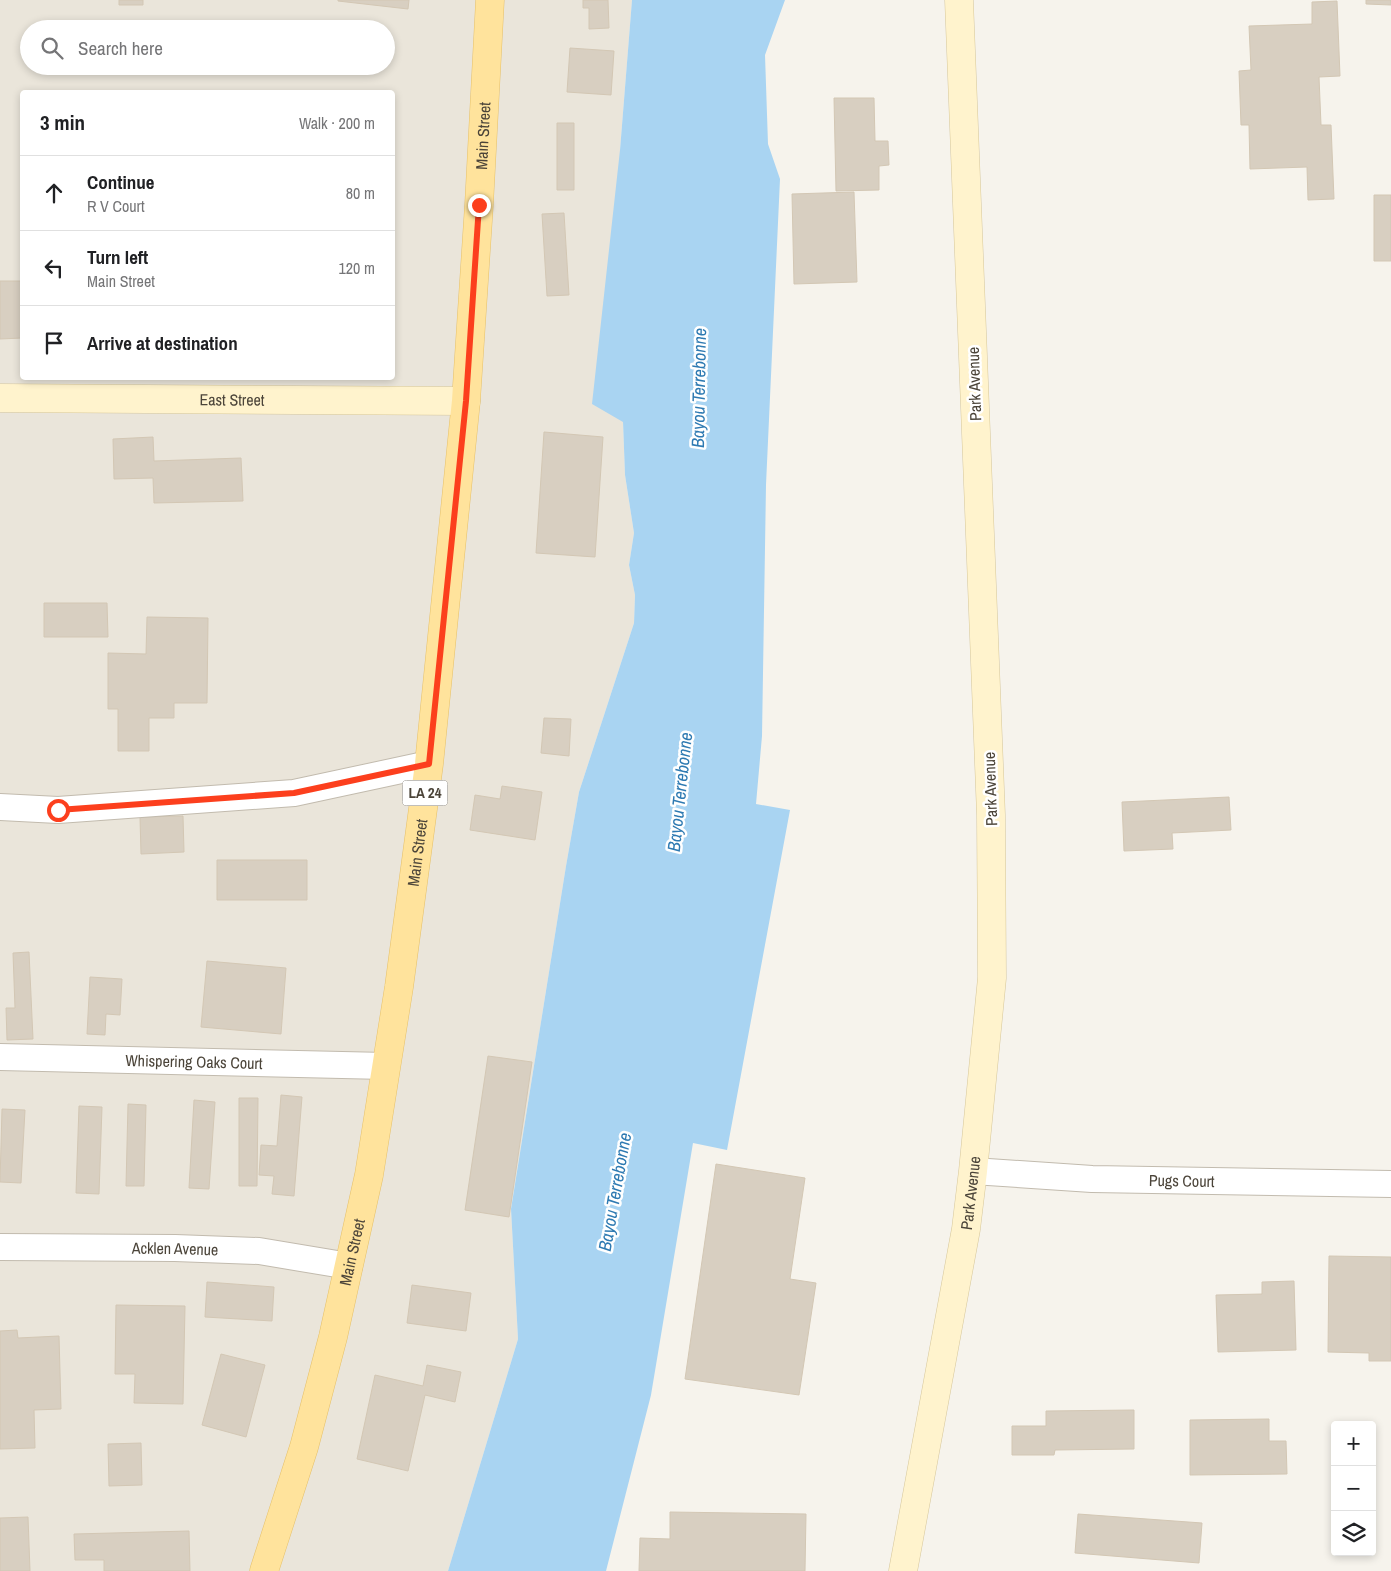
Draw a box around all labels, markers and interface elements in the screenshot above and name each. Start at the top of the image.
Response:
search box [20,20,395,75]
icon: search [38,34,66,62]
text: Search here [78,35,163,61]
street label: Main Street [470,101,496,170]
text: 3 min [40,108,85,137]
text: Walk · 200 m [299,112,375,134]
text: Continue [87,169,155,195]
icon: ahead [40,179,68,207]
text: 80 m [346,182,375,204]
route end [468,194,491,217]
text: R V Court [87,195,145,217]
text: Turn left [87,244,148,270]
icon: left [40,254,68,282]
text: 120 m [339,257,375,279]
text: Main Street [87,270,155,292]
water label: Bayou Terrebonne [685,328,712,448]
icon: arrive [40,329,68,357]
text: Arrive at destination [87,330,238,356]
street label: Park Avenue [962,347,986,421]
street label: East Street [199,388,265,411]
water label: Bayou Terrebonne [661,731,698,853]
street label: Park Avenue [978,752,1002,826]
road number: LA 24 [402,780,448,806]
route start [47,799,70,822]
street label: Main Street [402,817,433,888]
street label: Whispering Oaks Court [125,1049,263,1074]
water label: Bayou Terrebonne [592,1131,637,1253]
street label: Park Avenue [955,1155,985,1231]
street label: Pugs Court [1149,1169,1215,1192]
street label: Main Street [334,1216,370,1288]
street label: Acklen Avenue [131,1237,219,1261]
map controls [1331,1421,1376,1556]
button: + [1331,1421,1376,1466]
button: − [1331,1466,1376,1511]
button: layers [1331,1511,1376,1556]

